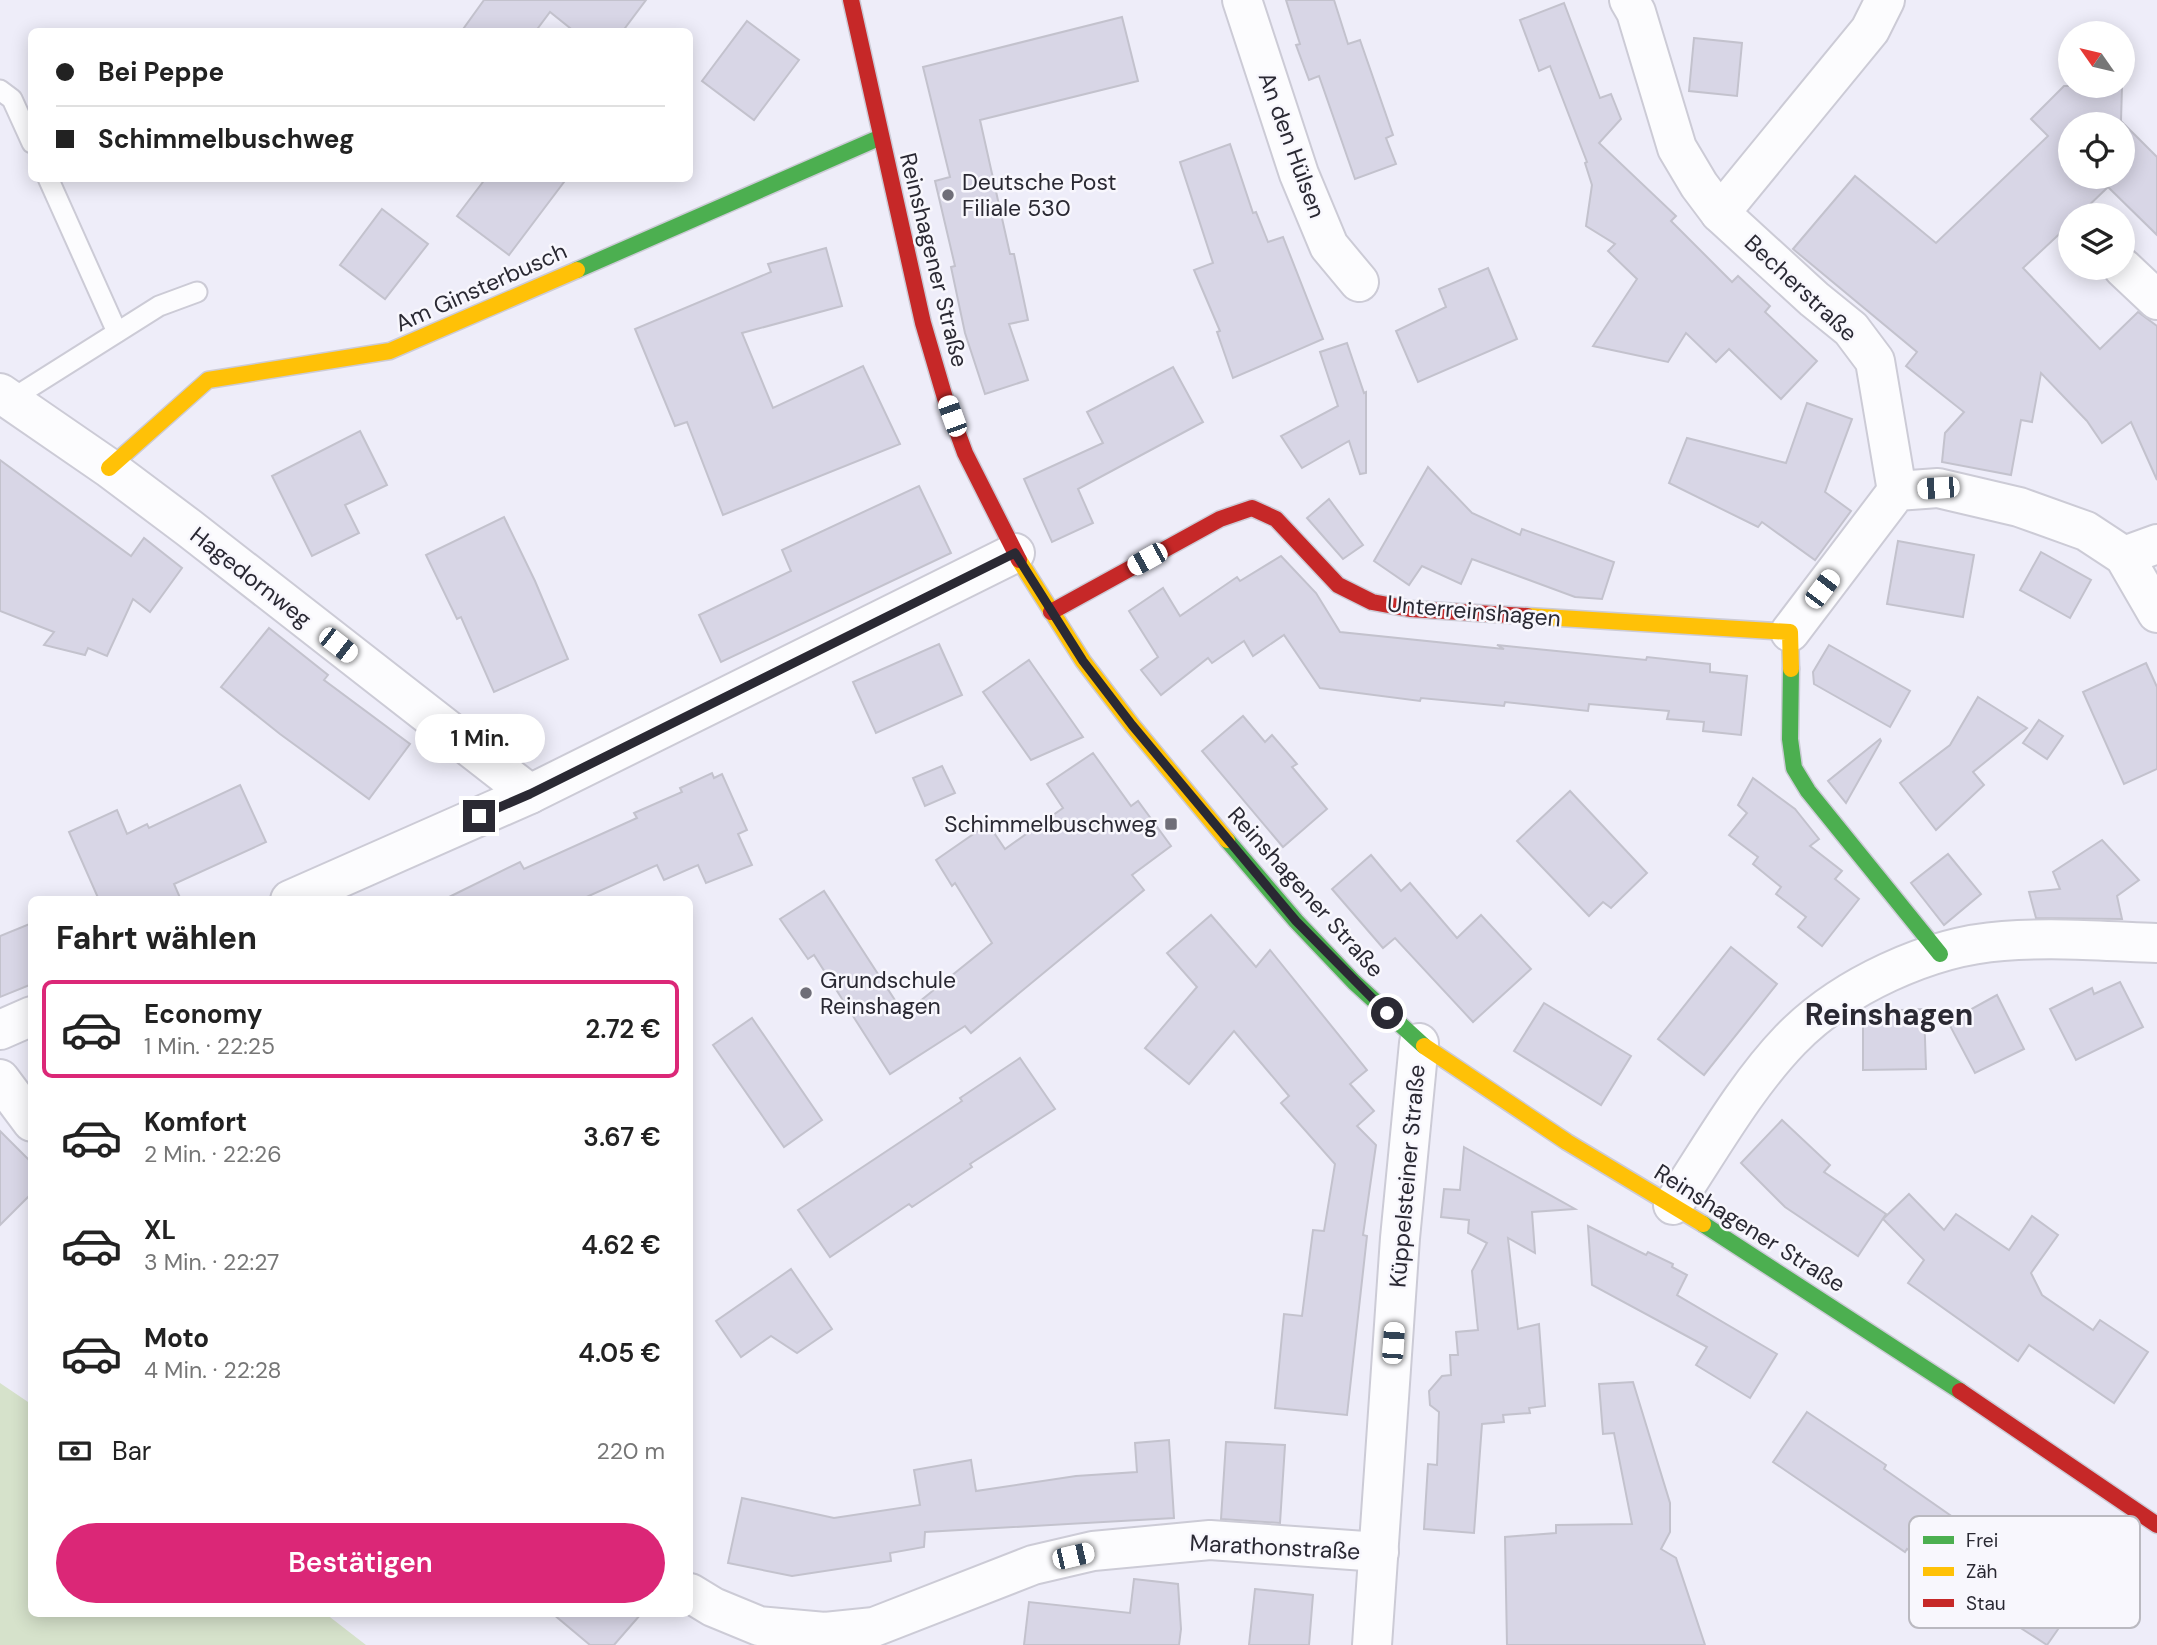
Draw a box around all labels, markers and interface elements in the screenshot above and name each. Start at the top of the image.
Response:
north arrow [2058,21,2135,98]
map controls [2058,21,2135,280]
text: Bei Peppe [98,55,224,89]
street label: An den Hülsen [1252,68,1332,222]
button: locate [2058,112,2135,189]
text: Schimmelbuschweg [98,122,355,156]
street label: Reinshagener Straße [893,150,975,370]
place label: Deutsche Post Filiale 530 [962,167,1117,223]
marker: Deutsche Post Filiale 530 [940,187,956,203]
button: layers [2058,203,2135,280]
street label: Becherstraße [1738,228,1864,348]
street label: Am Ginsterbusch [390,236,572,338]
car [935,393,970,439]
car [1917,476,1960,500]
street label: Hagedornweg [184,520,318,634]
car [1124,540,1171,578]
car [1801,566,1844,612]
street label: Unterreinshagen [1386,588,1562,634]
car [315,624,362,666]
callout: 1 Min. [414,714,544,764]
text: 1 Min. [450,723,510,753]
route end [463,800,495,832]
street label: Reinshagener Straße [1221,800,1391,984]
place label: Schimmelbuschweg [944,809,1157,839]
marker: Schimmelbuschweg [1163,816,1179,832]
text: Fahrt wählen [56,917,257,959]
place label: Grundschule Reinshagen [820,965,956,1021]
marker: Grundschule Reinshagen [798,985,814,1001]
district label: Reinshagen [1805,995,1973,1034]
text: Economy [144,997,262,1031]
route start [1371,997,1403,1029]
icon: car [60,998,123,1061]
text: 2.72 € [585,1012,661,1046]
text: 1 Min. · 22:25 [144,1031,275,1061]
street label: Küppelsteiner Straße [1382,1063,1432,1289]
text: Komfort [144,1105,247,1139]
icon: car [60,1106,123,1169]
text: 3.67 € [583,1120,661,1154]
text: 2 Min. · 22:26 [144,1139,282,1169]
street label: Reinshagener Straße [1649,1157,1851,1299]
text: XL [144,1213,176,1247]
icon: car [60,1214,123,1277]
text: 4.62 € [581,1228,661,1262]
text: 3 Min. · 22:27 [144,1247,279,1277]
text: Moto [144,1321,209,1355]
car [1382,1321,1405,1365]
icon: car [60,1322,123,1385]
text: 4.05 € [578,1336,661,1370]
text: 4 Min. · 22:28 [144,1355,281,1385]
icon: cash [56,1432,94,1470]
text: Bar [112,1434,151,1468]
text: 220 m [596,1436,665,1466]
legend [1909,1516,2140,1628]
button: Bestätigen [56,1523,665,1603]
street label: Marathonstraße [1189,1528,1361,1566]
text: Frei [1966,1528,1998,1553]
car [1051,1541,1096,1571]
text: Zäh [1966,1559,1998,1584]
text: Stau [1966,1591,2006,1616]

